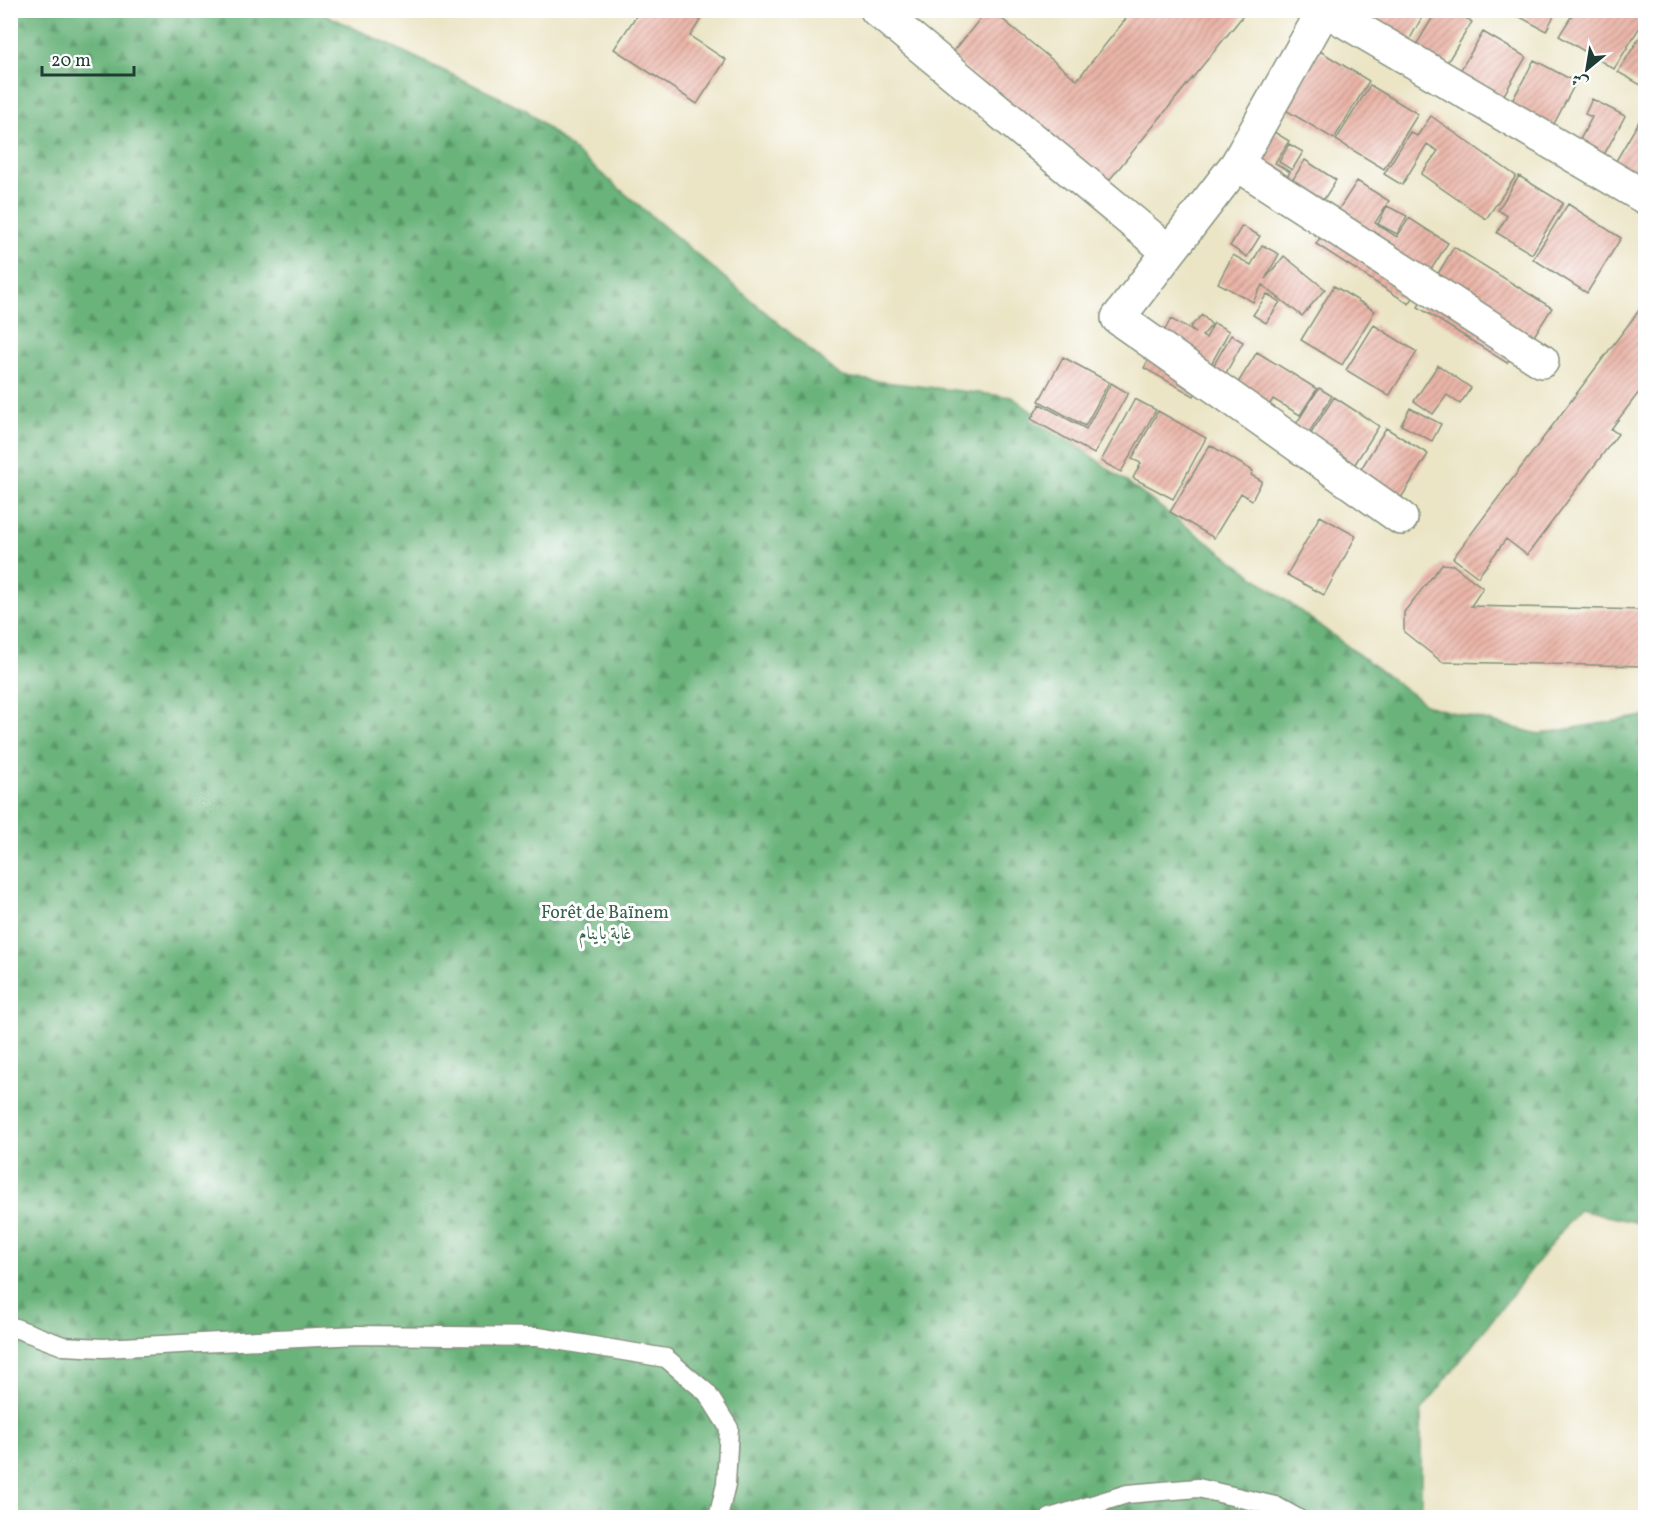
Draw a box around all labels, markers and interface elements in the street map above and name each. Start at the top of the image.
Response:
scale bar [42,39,134,77]
north arrow [1557,39,1617,99]
text: 20 m [51,49,91,74]
text: ش [1568,67,1593,94]
park label: Forêt de Baïnem غابة باينام [541,901,669,949]

